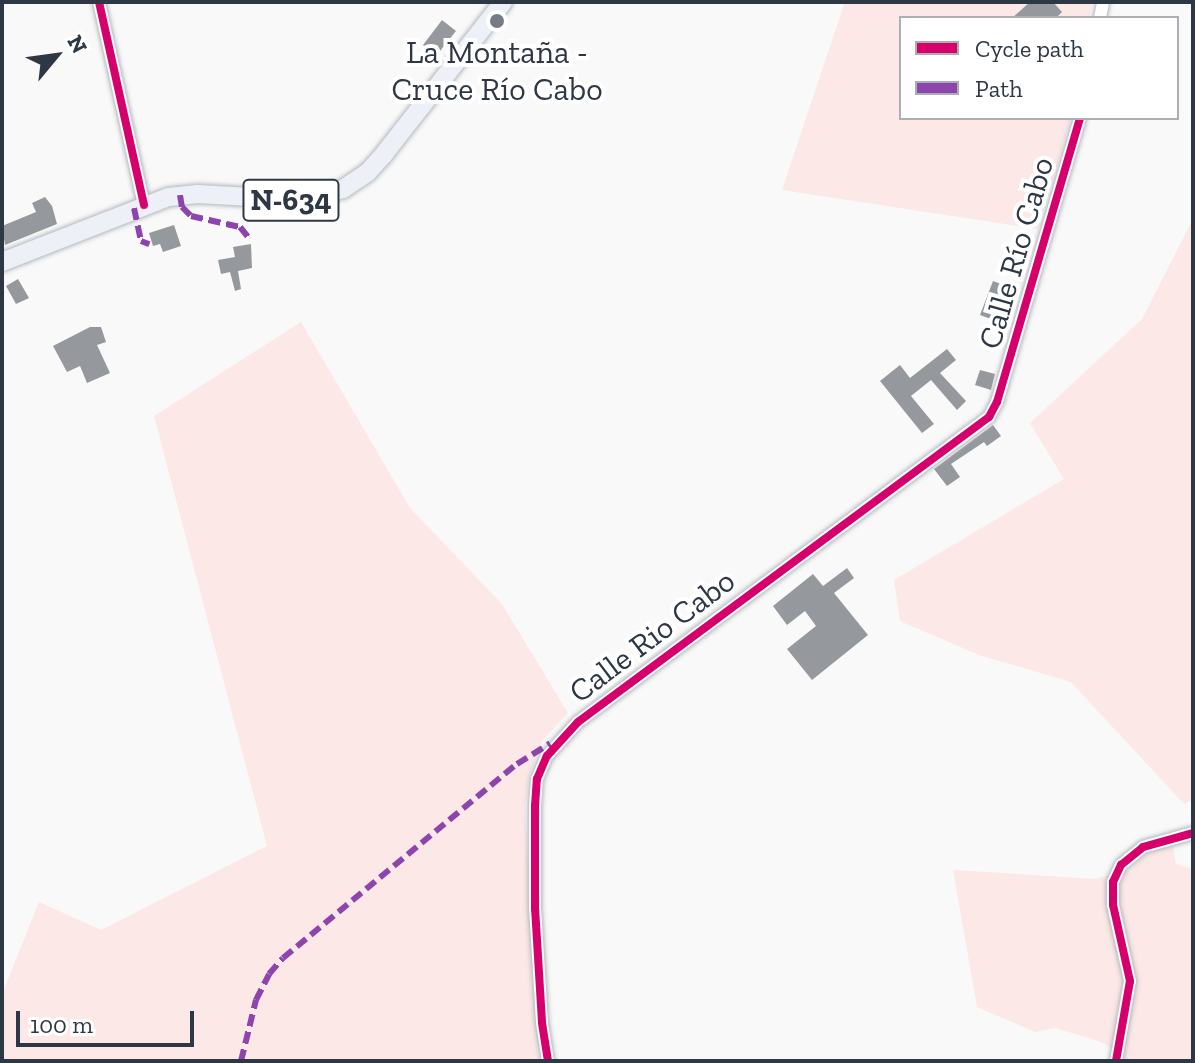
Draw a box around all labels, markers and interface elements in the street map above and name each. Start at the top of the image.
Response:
marker: La Montaña - Cruce Río Cabo [488,12,506,30]
north arrow [16,16,96,96]
legend [899,16,1179,120]
text: N [62,30,93,58]
place label: La Montaña - Cruce Río Cabo [391,34,603,109]
text: Cycle path [975,34,1084,63]
text: Path [975,74,1023,103]
street label: Calle Río Cabo [970,153,1062,353]
road number: N-634 [241,174,341,226]
street label: Calle Rio Cabo [562,561,742,711]
scale bar [20,995,198,1045]
text: 100 m [30,1010,93,1039]

